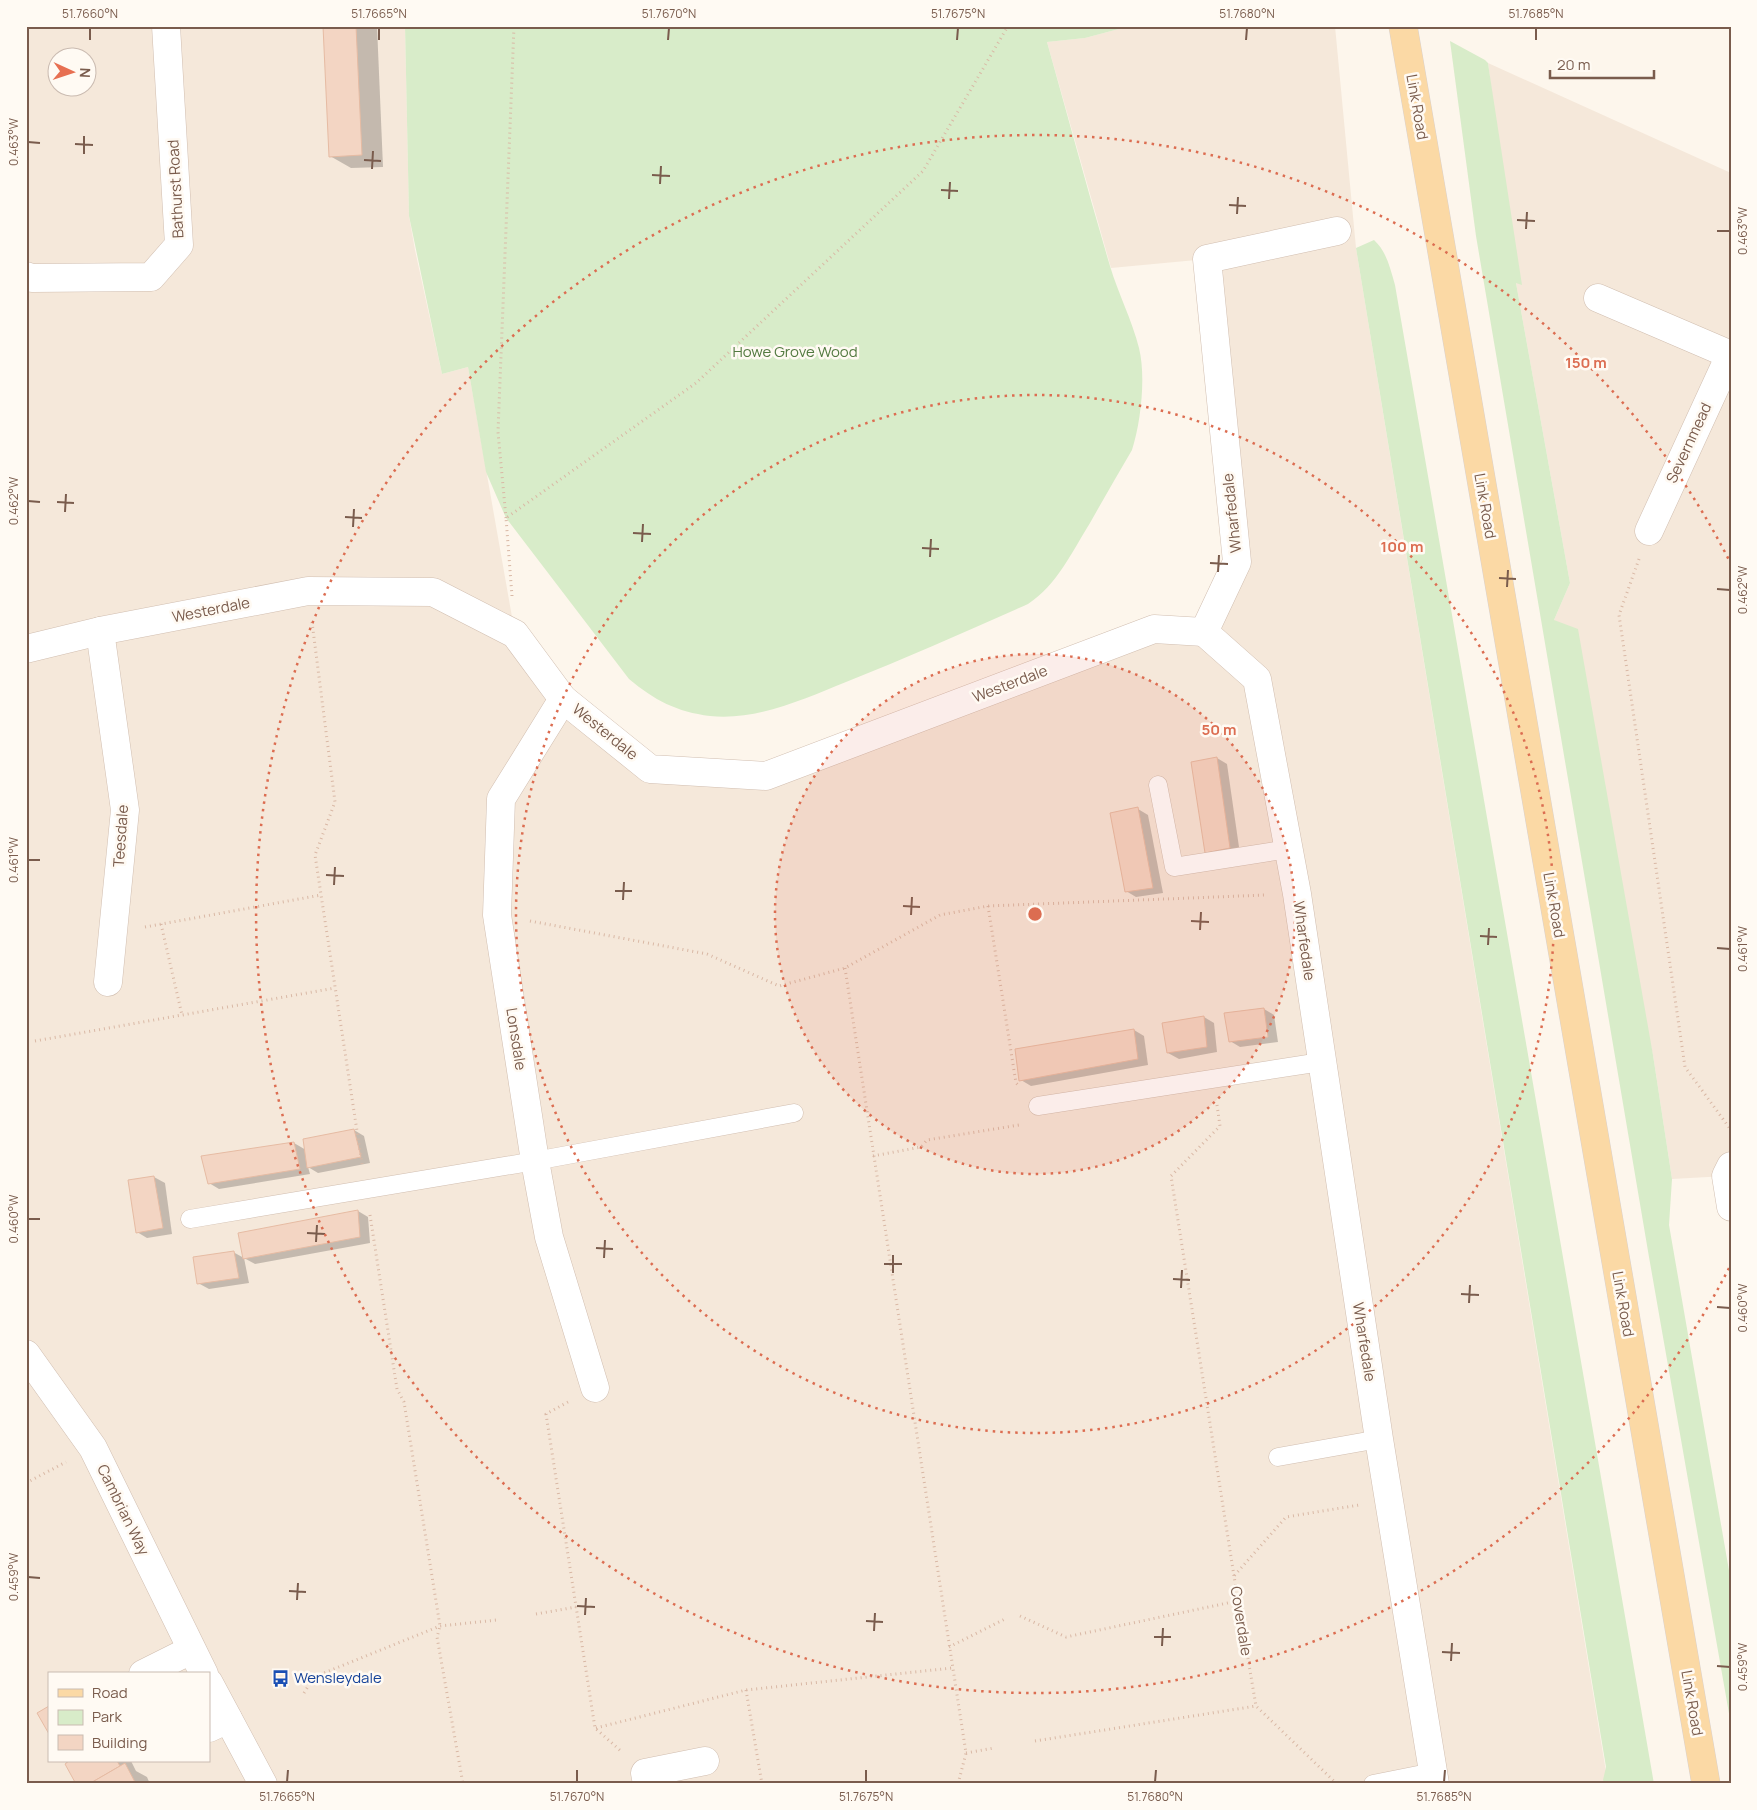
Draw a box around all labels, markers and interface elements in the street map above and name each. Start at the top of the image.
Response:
text: 51.7660°N [62,5,118,22]
text: 51.7665°N [351,5,407,22]
text: 51.7670°N [642,5,696,22]
text: 51.7675°N [931,5,985,22]
text: 51.7680°N [1219,5,1275,22]
text: 51.7685°N [1508,5,1564,22]
north arrow [48,48,98,98]
scale bar [1550,48,1653,80]
text: 20 m [1557,54,1590,75]
text: N [76,67,95,78]
street label: Link Road [1401,73,1434,141]
text: 0.463°W [5,117,22,166]
street label: Bathurst Road [162,139,189,239]
text: 0.463°W [1734,206,1751,255]
park label: Howe Grove Wood [732,341,858,362]
text: 150 m [1565,352,1607,373]
street label: Severnmead [1661,399,1716,486]
street label: Wharfedale [1217,472,1246,554]
street label: Link Road [1469,472,1502,540]
text: 0.462°W [5,476,22,525]
text: 100 m [1381,536,1423,557]
text: 0.462°W [1734,565,1751,614]
street label: Westerdale [170,592,252,627]
street label: Westerdale [969,659,1051,707]
street label: Westerdale [568,699,643,765]
text: 50 m [1201,719,1237,740]
street label: Teesdale [108,804,133,868]
text: 0.461°W [5,836,22,883]
street label: Link Road [1538,871,1571,939]
street label: Wharfedale [1289,900,1320,982]
centre of rings [1026,905,1044,923]
text: 0.461°W [1734,925,1751,972]
street label: Lonsdale [501,1006,532,1072]
text: 0.460°W [5,1194,22,1243]
street label: Link Road [1607,1270,1640,1338]
text: 0.460°W [1734,1283,1751,1332]
street label: Wharfedale [1348,1301,1381,1383]
street label: Cambrian Way [92,1461,155,1559]
text: 0.459°W [5,1552,22,1601]
street label: Coverdale [1226,1585,1257,1657]
text: 0.459°W [1734,1642,1751,1691]
place label: Wensleydale [294,1667,382,1688]
bus stop icon: Wensleydale [270,1668,290,1688]
street label: Link Road [1676,1669,1709,1737]
legend [48,1672,210,1762]
text: Road [92,1682,128,1703]
text: Park [92,1706,122,1727]
text: Building [92,1732,147,1753]
text: 51.7665°N [259,1788,315,1805]
text: 51.7670°N [550,1788,604,1805]
text: 51.7675°N [839,1788,893,1805]
text: 51.7680°N [1127,1788,1183,1805]
text: 51.7685°N [1416,1788,1472,1805]

